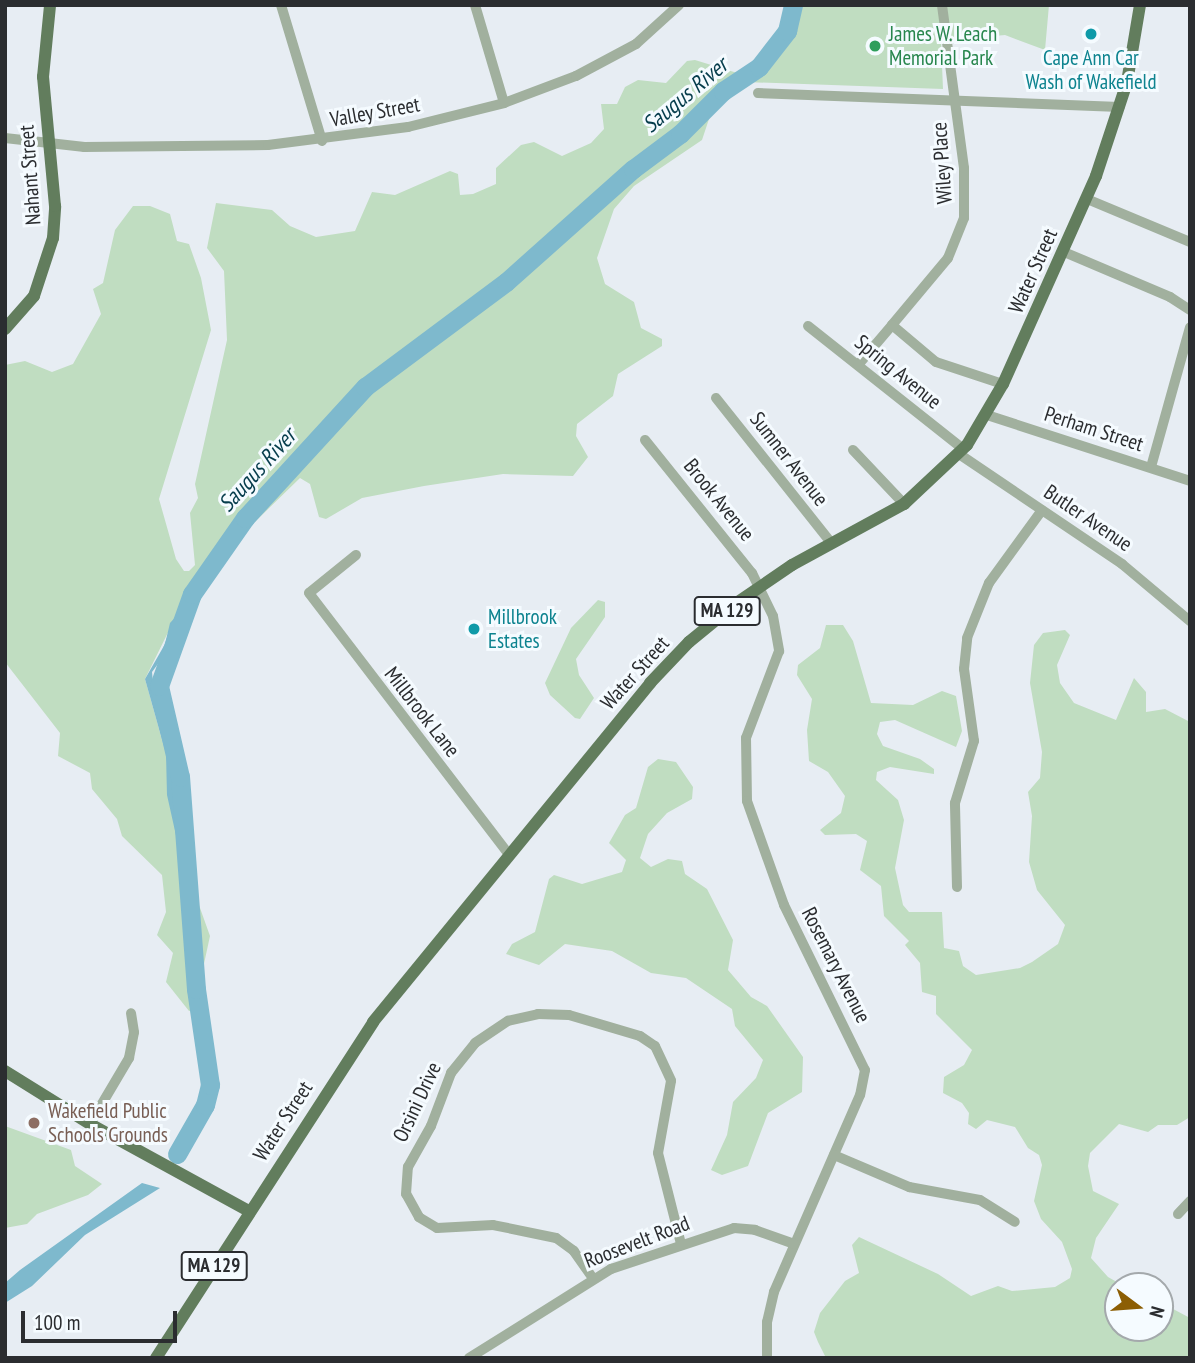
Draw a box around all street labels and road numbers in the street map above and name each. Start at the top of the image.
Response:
street label: Valley Street [328,92,422,132]
street label: Wiley Place [927,121,957,205]
street label: Nahant Street [14,124,46,226]
street label: Water Street [1003,225,1063,317]
street label: Spring Avenue [850,329,946,415]
street label: Perham Street [1041,401,1147,457]
street label: Sumner Avenue [744,407,834,511]
street label: Brook Avenue [678,453,760,547]
street label: Butler Avenue [1039,479,1137,557]
road number: MA 129 [692,596,762,626]
street label: Water Street [596,631,674,715]
street label: Millbrook Lane [379,662,465,762]
street label: Rosemary Avenue [796,903,876,1027]
street label: Orsini Drive [388,1058,446,1146]
street label: Water Street [248,1077,318,1165]
street label: Roosevelt Road [581,1210,693,1274]
road number: MA 129 [179,1250,249,1282]

